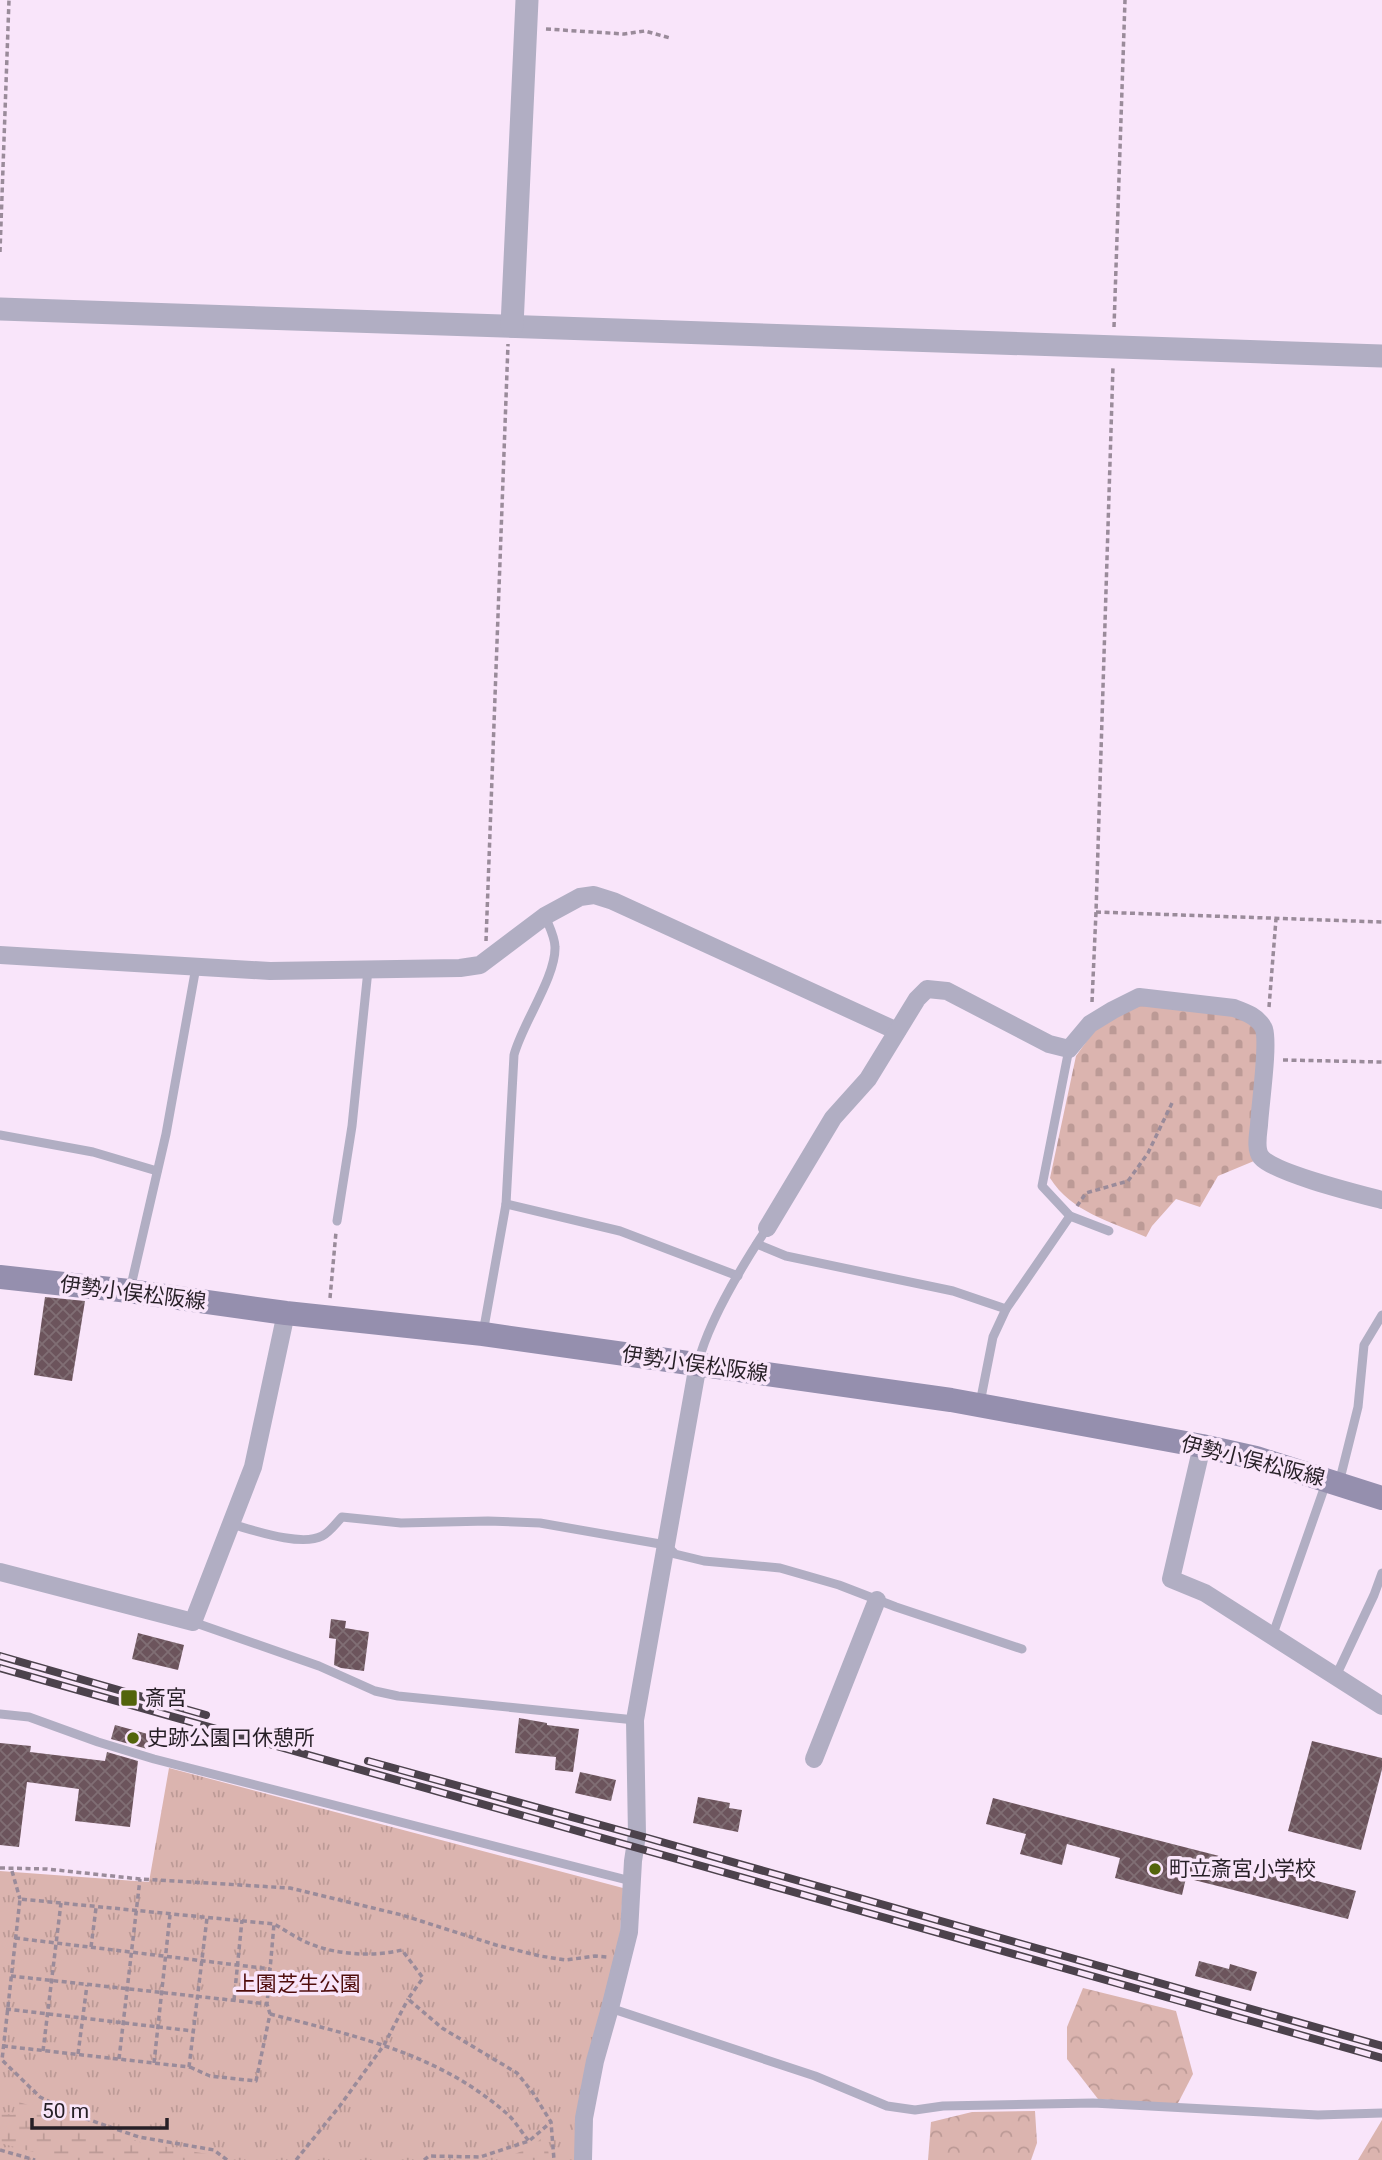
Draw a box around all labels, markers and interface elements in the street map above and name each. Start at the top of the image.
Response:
street label: 伊勢小俣松阪線 [59,1272,207,1314]
street label: 伊勢小俣松阪線 [621,1342,769,1386]
street label: 伊勢小俣松阪線 [1179,1432,1327,1490]
place label: 斎宮 [145,1686,187,1710]
marker: 斎宮 [119,1688,139,1708]
place label: 史跡公園口休憩所 [147,1726,315,1750]
marker: 史跡公園口休憩所 [125,1730,141,1746]
place label: 町立斎宮小学校 [1169,1857,1316,1881]
marker: 町立斎宮小学校 [1147,1861,1163,1877]
park label: 上園芝生公園 [235,1972,361,1996]
scale bar [32,2086,166,2130]
text: 50 m [42,2099,89,2123]

